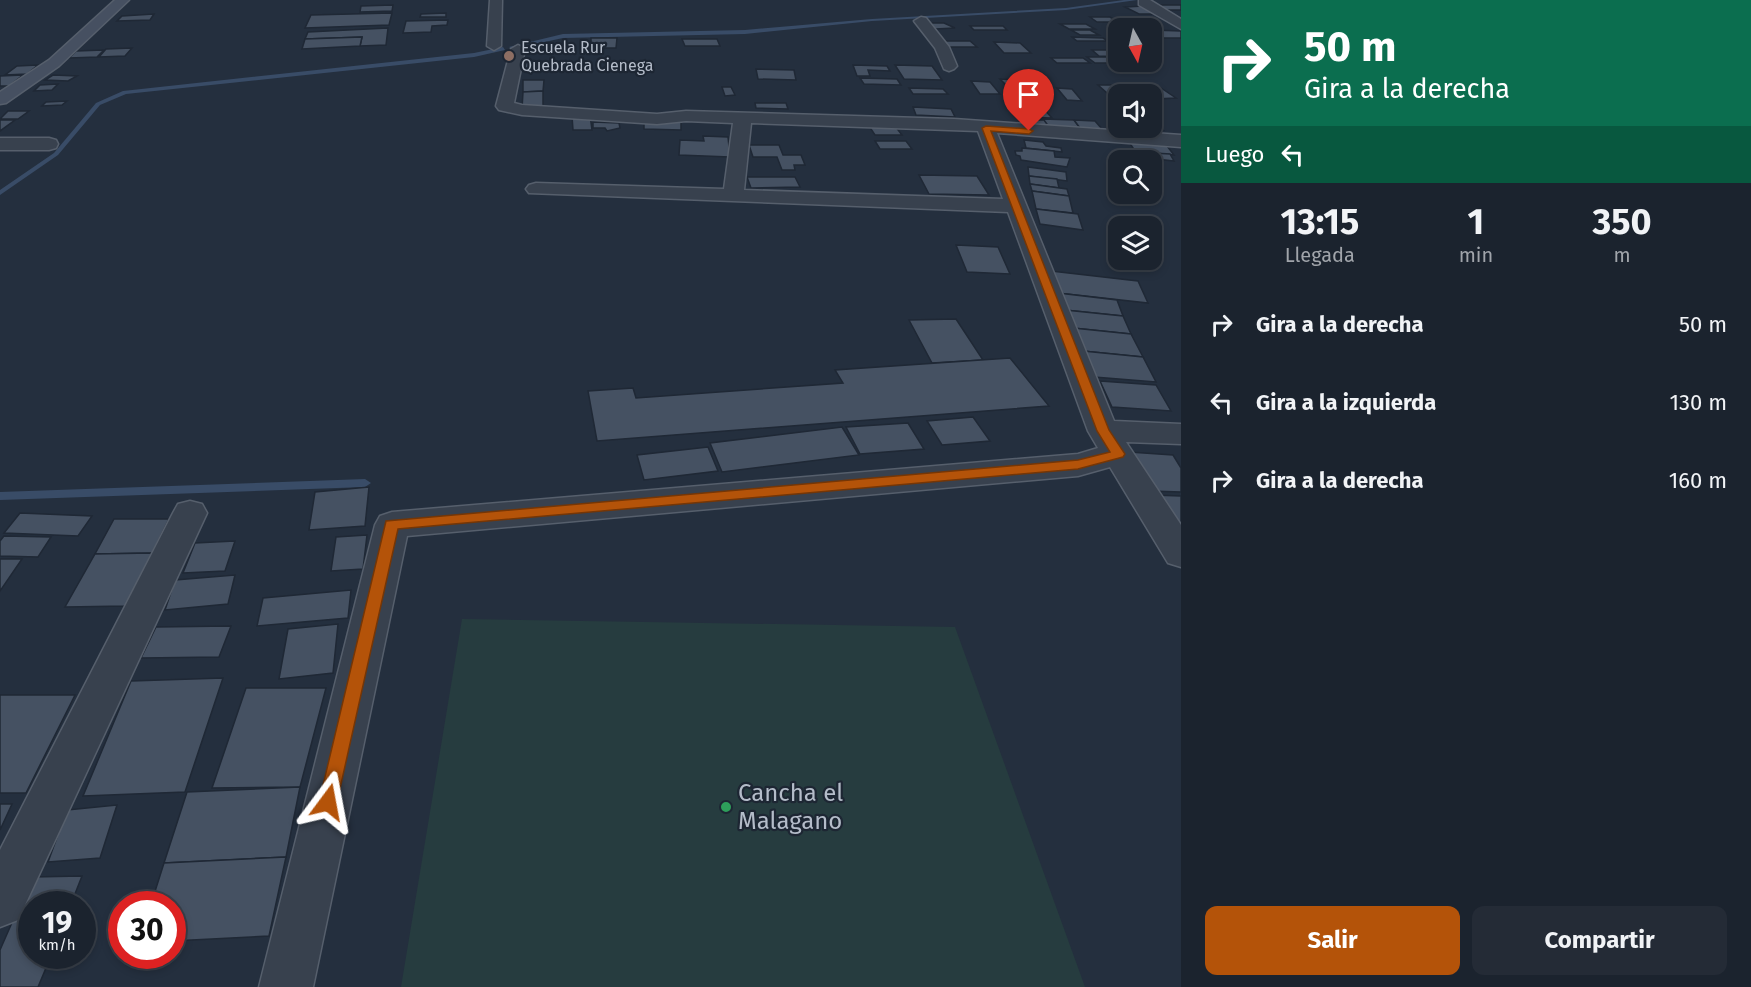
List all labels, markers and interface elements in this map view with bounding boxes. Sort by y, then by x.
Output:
north arrow [1108,18,1162,72]
map controls [1108,18,1162,270]
text: 50 m [1304,22,1397,72]
icon: right [1205,24,1283,102]
place label: Escuela Rur Quebrada Cienega [521,38,653,75]
marker: Escuela Rur Quebrada Cienega [502,49,516,63]
pin [1003,69,1054,131]
text: Gira a la derecha [1304,73,1510,105]
icon: arrive [1012,78,1045,111]
button: sound [1108,84,1162,138]
icon: left [1276,138,1309,171]
text: Luego [1205,141,1264,168]
button: search [1108,150,1162,204]
text: 13:15 [1280,200,1359,244]
text: 1 [1468,200,1484,244]
text: 350 [1593,200,1652,244]
button: layers [1108,216,1162,270]
text: Llegada [1285,243,1355,267]
text: min [1459,243,1493,267]
text: m [1613,243,1631,267]
icon: right [1205,308,1238,341]
text: Gira a la derecha [1256,311,1424,338]
text: 50 m [1679,311,1727,338]
icon: left [1205,386,1238,419]
text: Gira a la izquierda [1256,389,1436,416]
text: 130 m [1670,389,1727,416]
icon: right [1205,464,1238,497]
text: Gira a la derecha [1256,467,1424,494]
text: 160 m [1669,467,1727,494]
position arrow [296,770,360,834]
place label: Cancha el Malagano [738,779,843,835]
marker: Cancha el Malagano [719,800,733,814]
speed limit sign: 30 [108,891,186,969]
text: 19 [42,905,72,941]
button: Salir [1205,906,1460,975]
button: Compartir [1472,906,1727,975]
text: km/h [38,936,76,954]

